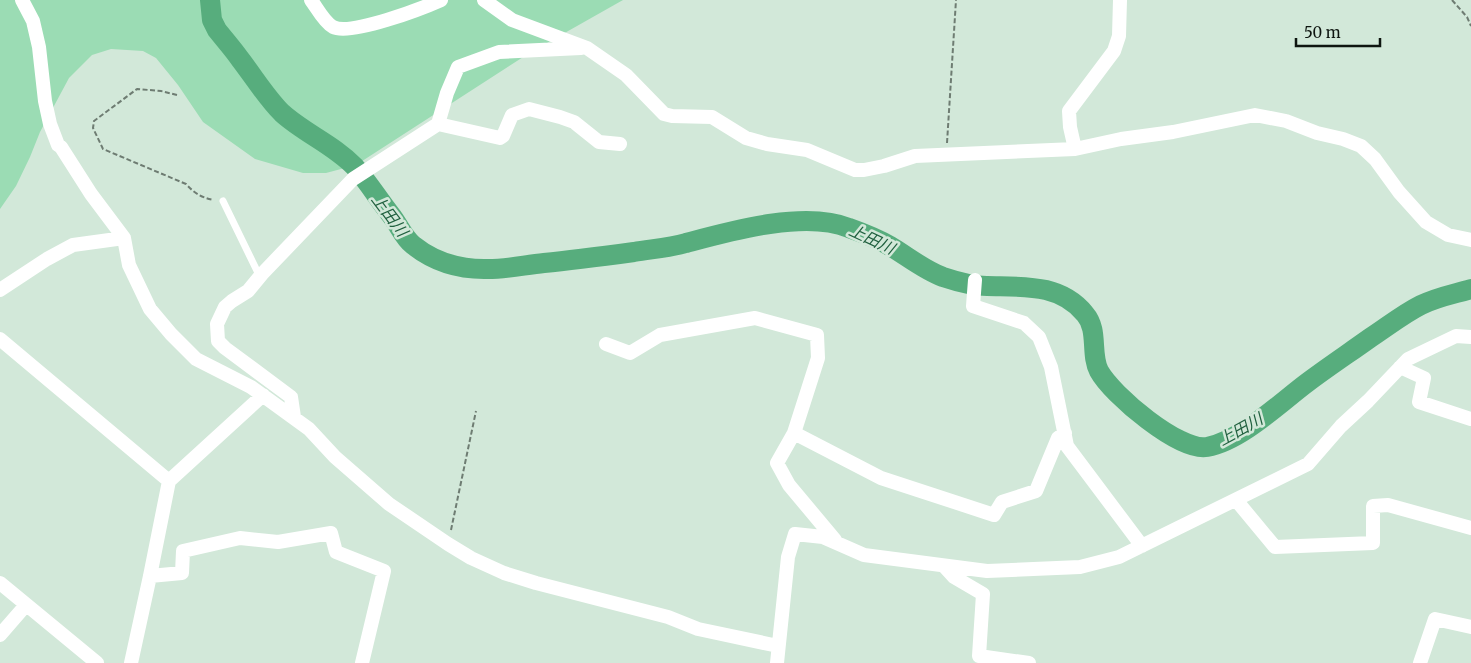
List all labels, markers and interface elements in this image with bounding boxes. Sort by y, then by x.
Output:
scale bar [1296,15,1380,47]
text: 50 m [1304,23,1341,42]
water label: 上田川 [368,190,414,242]
water label: 上田川 [846,220,900,259]
water label: 上田川 [1214,408,1268,449]

